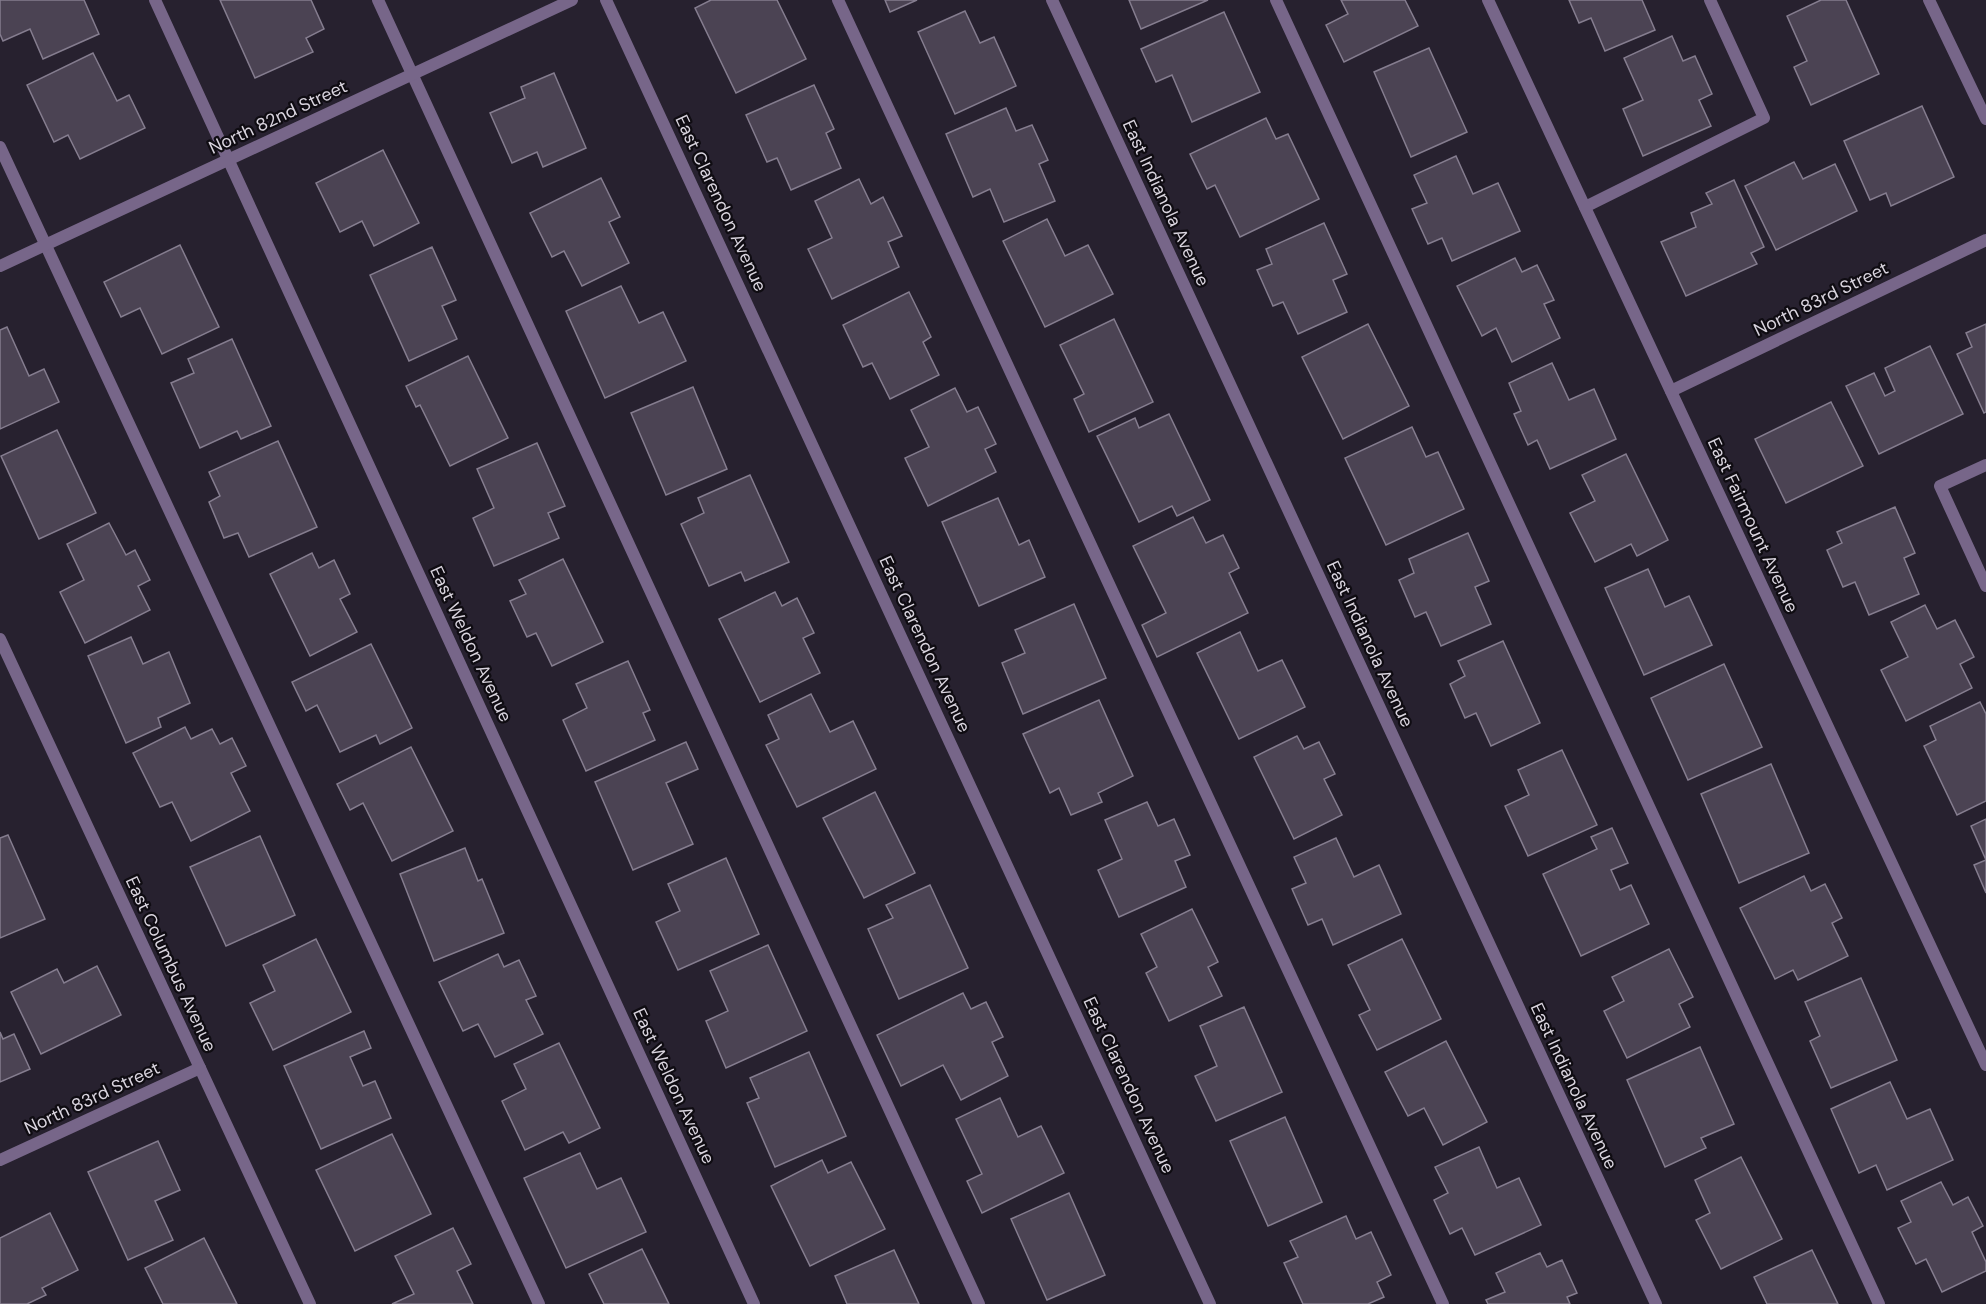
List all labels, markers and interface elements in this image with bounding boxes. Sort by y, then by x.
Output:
street label: North 82nd Street [205,74,351,160]
street label: East Clarendon Avenue [669,111,773,295]
street label: East Indianola Avenue [1117,116,1215,290]
street label: North 83rd Street [1750,256,1892,342]
street label: East Fairmount Avenue [1702,434,1804,616]
street label: East Clarendon Avenue [873,552,977,736]
street label: East Indianola Avenue [1321,557,1419,731]
street label: East Weldon Avenue [424,562,518,726]
street label: East Columbus Avenue [120,872,222,1056]
street label: East Clarendon Avenue [1077,993,1181,1177]
street label: East Indianola Avenue [1525,999,1623,1173]
street label: East Weldon Avenue [627,1004,721,1168]
street label: North 83rd Street [20,1056,164,1140]

